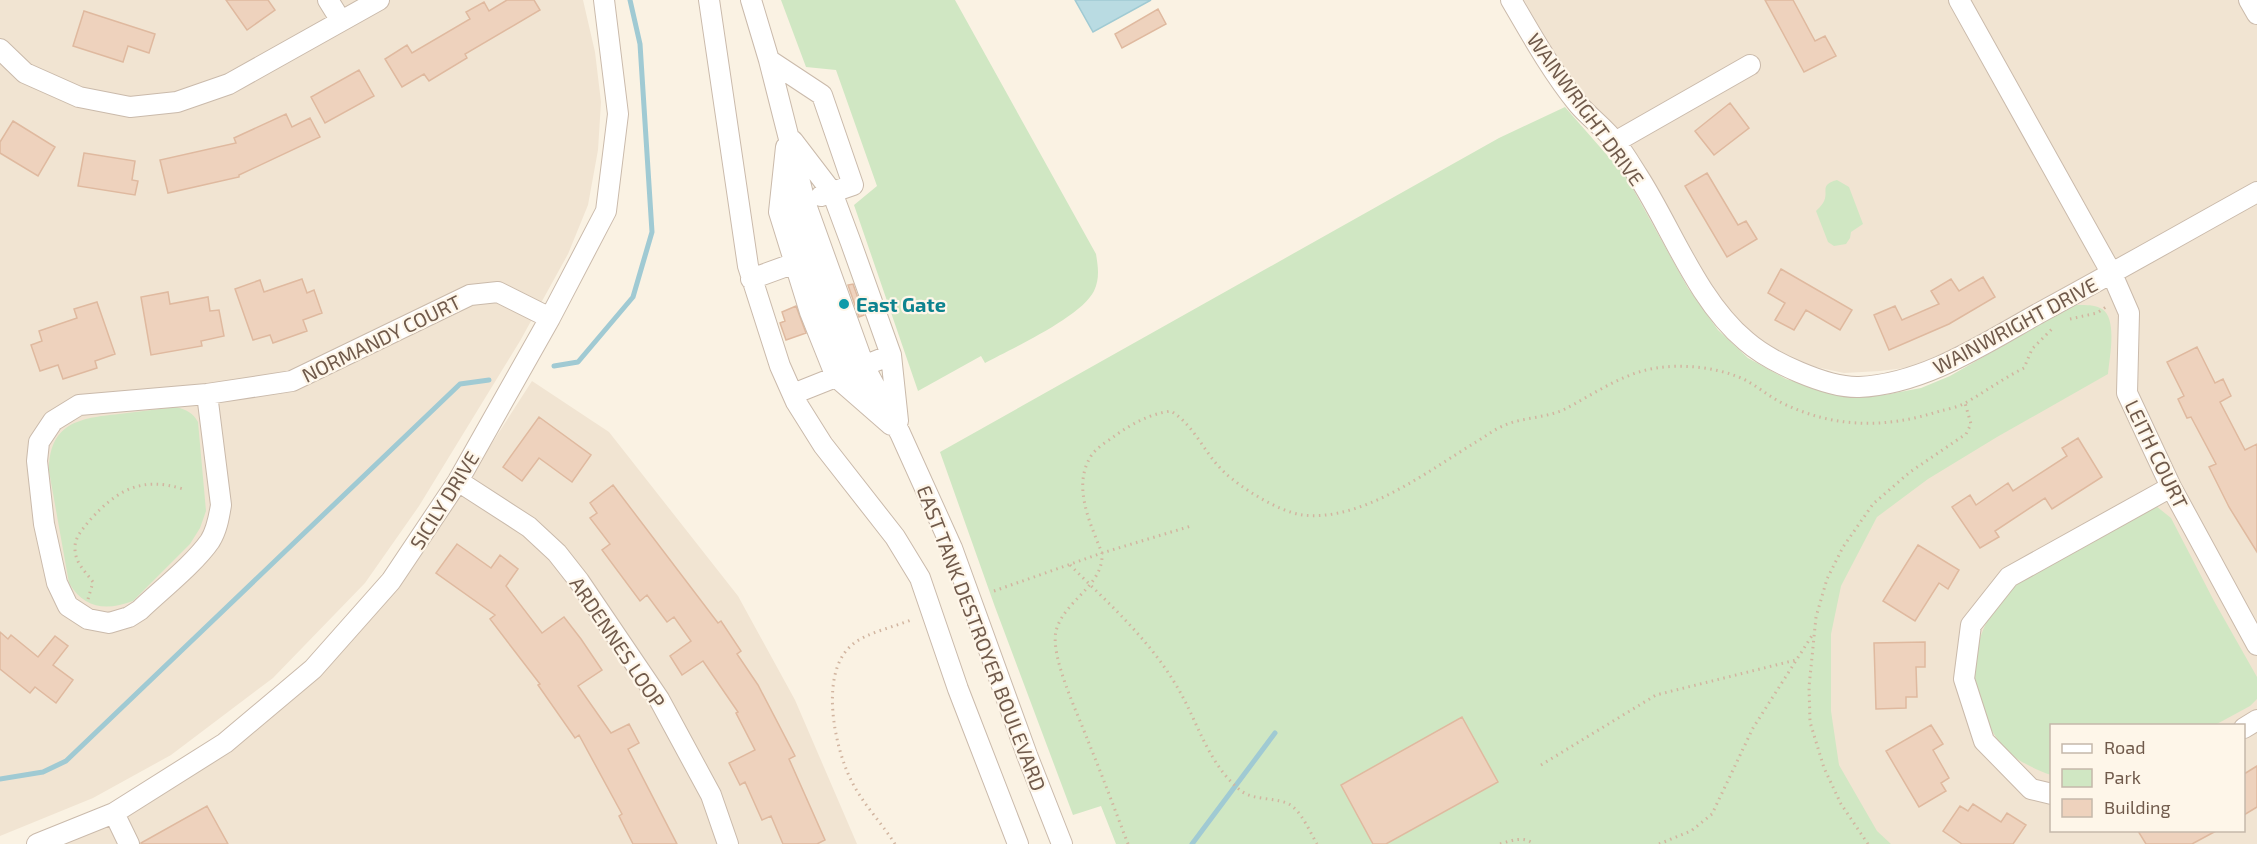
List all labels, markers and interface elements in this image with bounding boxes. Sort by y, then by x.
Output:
street label: WAINWRIGHT DRIVE [1523,28,1649,190]
street label: WAINWRIGHT DRIVE [1929,272,2101,378]
street label: NORMANDY COURT [298,289,465,387]
place label: East Gate [856,292,946,316]
marker: East Gate [837,297,851,311]
street label: LEITH COURT [2120,396,2194,513]
street label: SICILY DRIVE [404,447,484,553]
street label: EAST TANK DESTROYER BOULEVARD [913,482,1051,794]
street label: ARDENNES LOOP [565,572,671,712]
legend [2050,724,2245,832]
text: Road [2104,736,2145,758]
text: Park [2104,766,2141,788]
text: Building [2104,796,2171,818]

